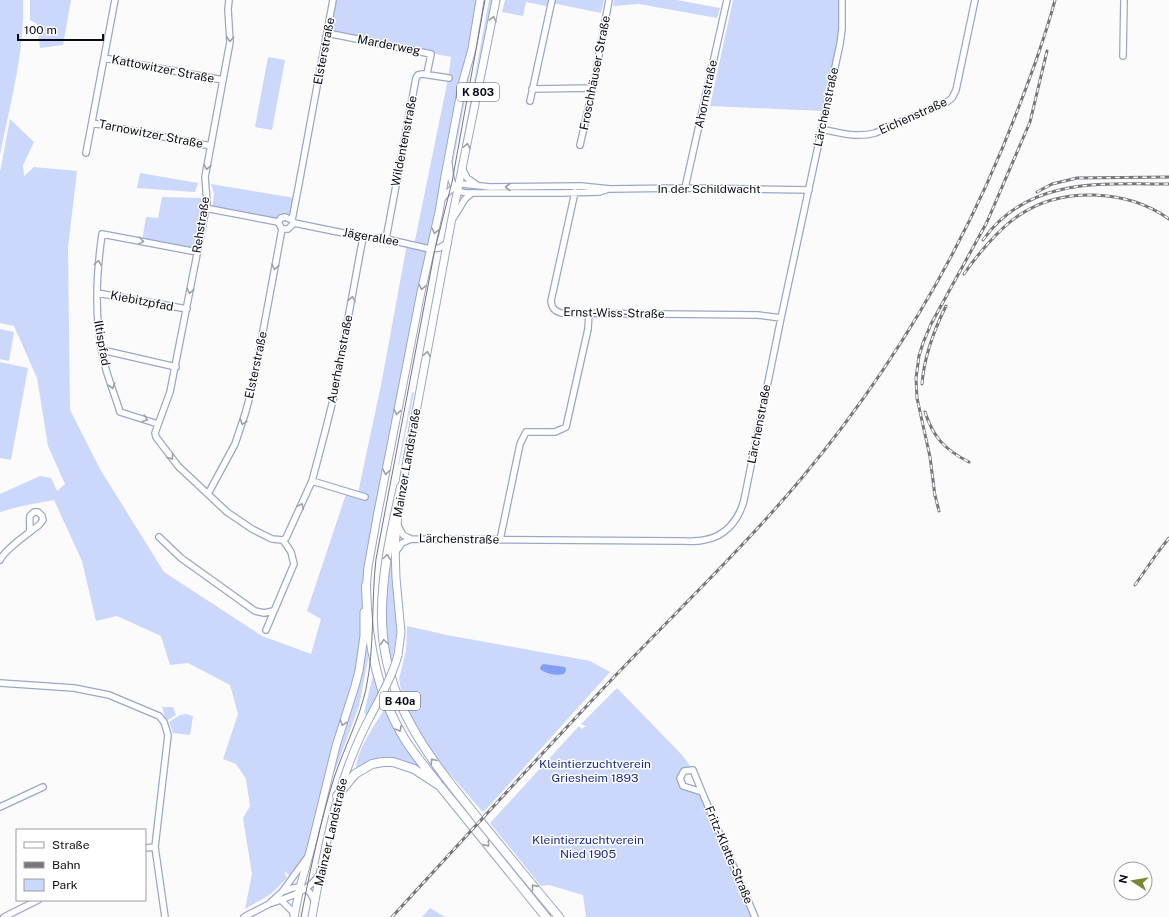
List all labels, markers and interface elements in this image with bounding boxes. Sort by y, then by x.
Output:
street label: Froschhäuser Straße [577,14,613,131]
scale bar [18,16,103,42]
street label: Elsterstraße [311,16,337,86]
one-way arrow [488,16,496,22]
text: 100 m [24,23,57,37]
street label: Marderweg [356,32,422,58]
one-way arrow [226,36,234,42]
street label: Kattowitzer Straße [110,52,216,86]
street label: Ahornstraße [692,58,720,129]
street label: Lärchenstraße [811,66,841,148]
road number: K 803 [457,83,499,101]
street label: Wildentenstraße [388,94,420,188]
street label: Eichenstraße [877,95,949,137]
street label: Tarnowitzer Straße [98,117,205,151]
one-way arrow [462,143,470,150]
one-way arrow [203,163,212,170]
street label: In der Schildwacht [657,182,761,196]
one-way arrow [505,183,511,191]
street label: Rehstraße [190,195,212,254]
street label: Jägerallee [342,225,400,249]
one-way arrow [431,227,439,234]
one-way arrow [137,236,144,245]
one-way arrow [93,260,102,266]
one-way arrow [271,264,279,270]
one-way arrow [418,284,426,290]
street label: Kiebitzpfad [109,288,175,314]
one-way arrow [186,288,195,294]
one-way arrow [347,296,355,302]
street label: Ernst-Wiss-Straße [563,305,665,321]
street label: Auerhahnstraße [325,313,355,404]
street label: Iltispfad [91,319,113,367]
street label: Elsterstraße [242,330,270,400]
one-way arrow [422,351,431,357]
one-way arrow [107,382,116,389]
street label: Lärchenstraße [744,383,774,465]
street label: Mainzer Landstraße [391,407,424,519]
one-way arrow [394,409,402,415]
one-way arrow [141,414,148,423]
one-way arrow [239,418,248,425]
one-way arrow [166,452,173,459]
one-way arrow [382,469,390,475]
one-way arrow [296,503,304,511]
street label: Lärchenstraße [419,531,500,547]
one-way arrow [382,554,391,560]
one-way arrow [380,639,389,645]
road number: B 40a [380,692,420,710]
one-way arrow [339,719,348,726]
one-way arrow [395,725,402,732]
park label: Kleintierzuchtverein Griesheim 1893 [539,757,651,785]
one-way arrow [431,758,438,765]
street label: Mainzer Landstraße [312,776,350,887]
street label: Fritz-Klatte-Straße [702,804,756,906]
legend [16,829,146,901]
park label: Kleintierzuchtverein Nied 1905 [532,833,644,861]
text: Straße [52,838,90,852]
one-way arrow [482,840,489,847]
text: Bahn [52,858,81,872]
north arrow [1113,861,1153,901]
text: N [1116,873,1130,884]
text: Park [52,878,78,892]
one-way arrow [531,884,538,891]

